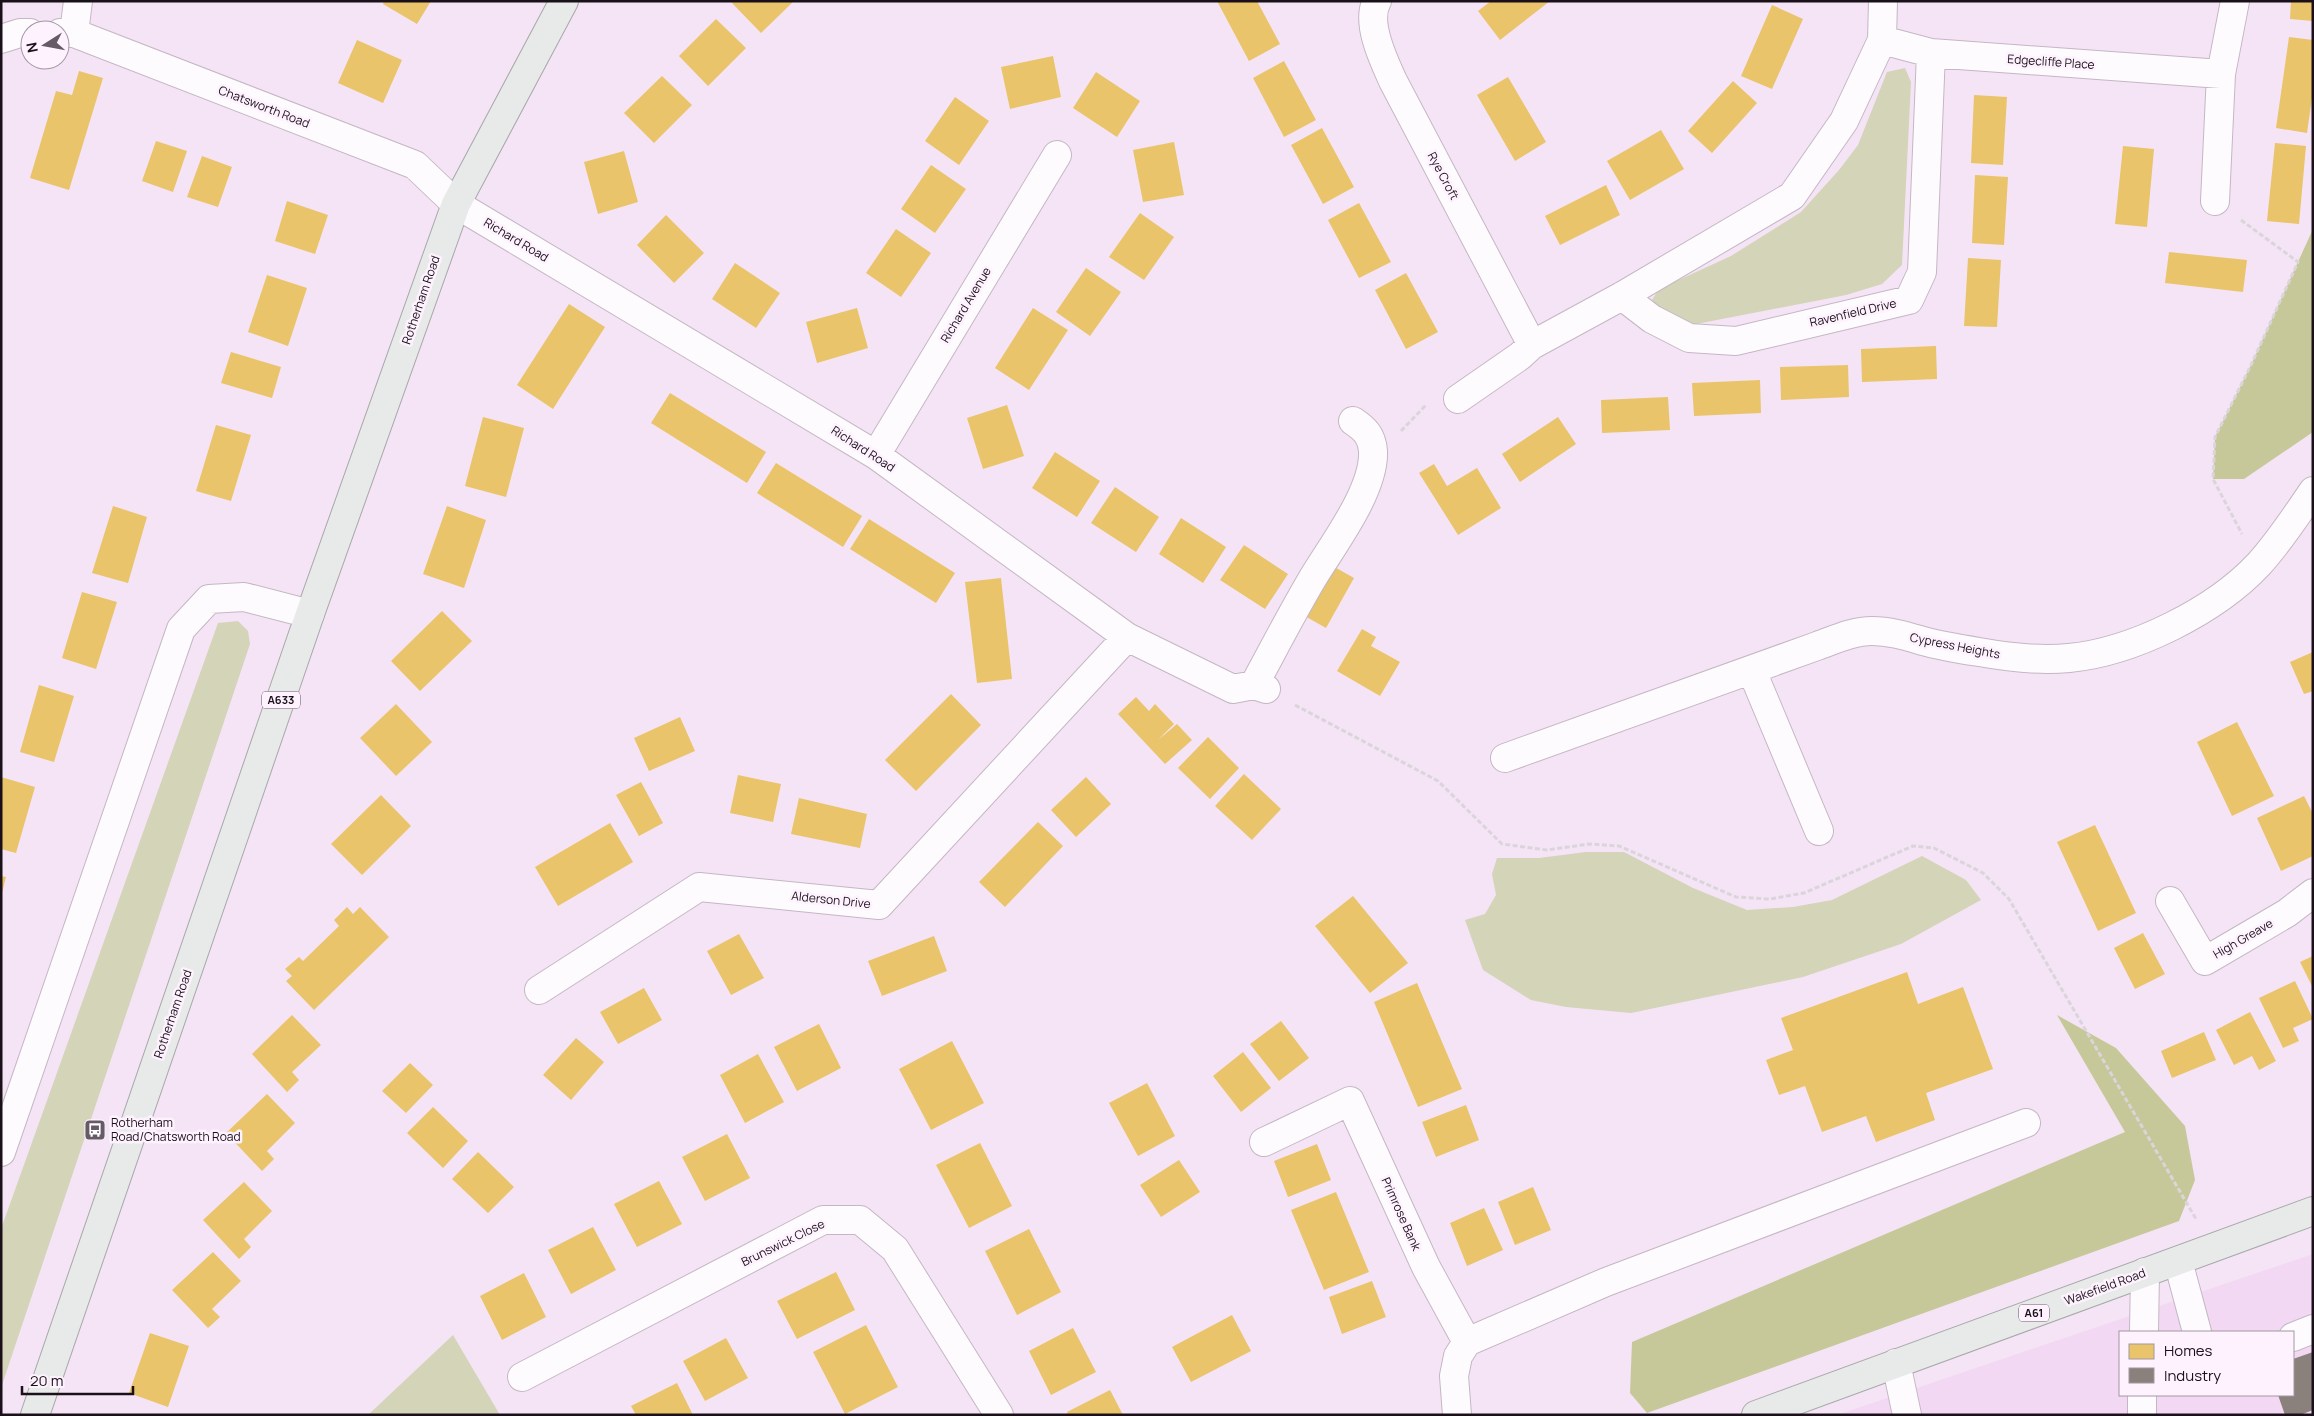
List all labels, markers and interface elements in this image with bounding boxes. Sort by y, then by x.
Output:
north arrow [20,20,70,70]
text: N [21,41,42,54]
street label: Edgecliffe Place [2007,50,2095,73]
street label: Chatsworth Road [216,81,312,132]
street label: Rye Croft [1424,149,1463,203]
street label: Richard Road [481,213,552,266]
street label: Rotherham Road [397,253,444,346]
street label: Richard Avenue [936,264,995,346]
street label: Ravenfield Drive [1808,294,1898,331]
street label: Richard Road [828,422,899,476]
street label: Cypress Heights [1909,628,2002,663]
road number: A633 [262,692,300,708]
street label: Alderson Drive [791,887,872,912]
street label: High Greave [2210,915,2276,963]
street label: Rotherham Road [149,967,196,1060]
place label: Rotherham Road/Chatsworth Road [111,1114,241,1145]
bus stop icon: Rotherham Road/Chatsworth Road [83,1118,107,1142]
street label: Primrose Bank [1378,1174,1426,1254]
street label: Brunswick Close [738,1215,827,1270]
street label: Wakefield Road [2062,1264,2148,1309]
road number: A61 [2019,1305,2049,1322]
legend [2119,1331,2294,1396]
text: Homes [2164,1340,2213,1361]
scale bar [22,1364,134,1396]
text: Industry [2164,1365,2221,1386]
text: 20 m [30,1370,63,1391]

